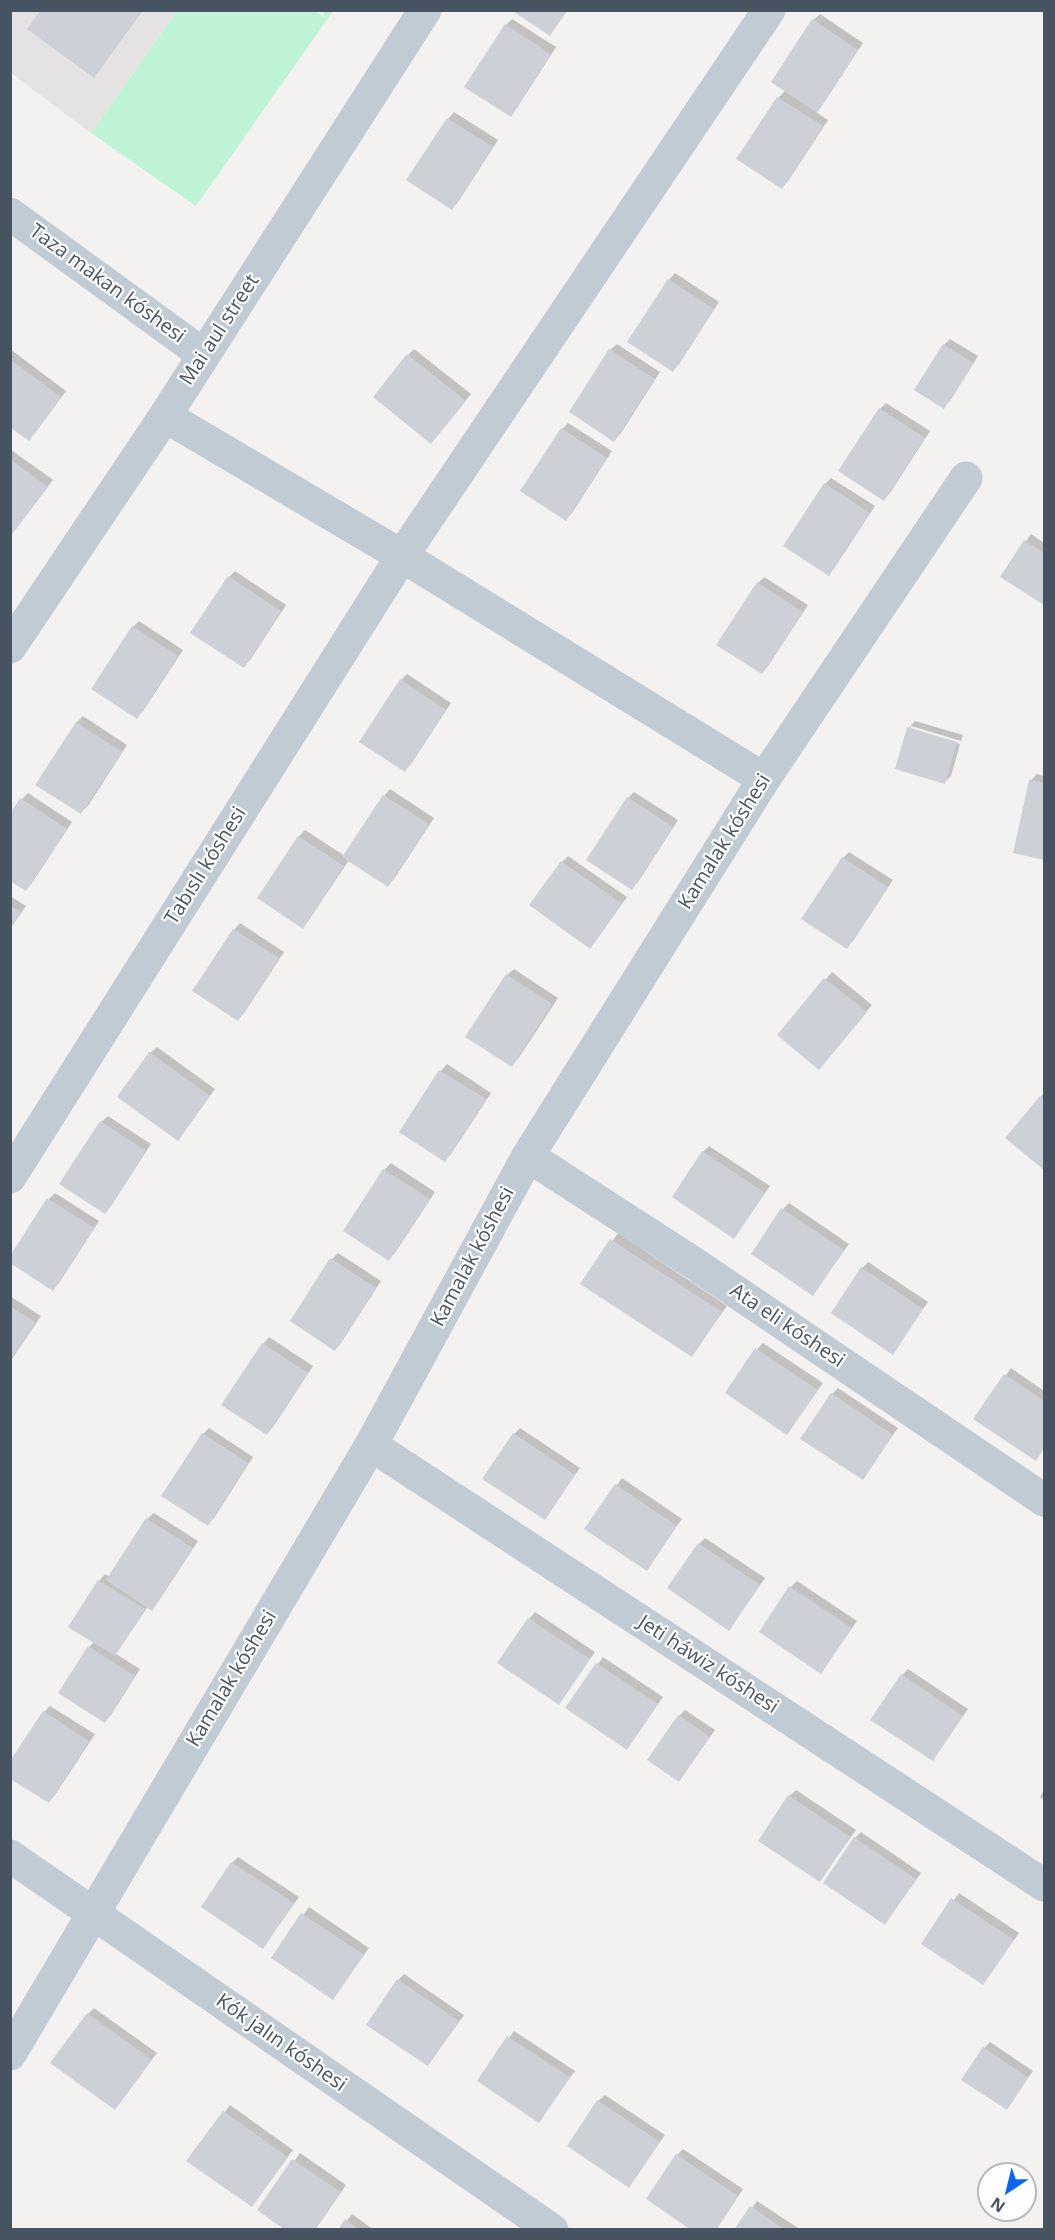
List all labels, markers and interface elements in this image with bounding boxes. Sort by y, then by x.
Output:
street label: Taza makan kóshesi [24,219,190,349]
street label: Mai aul street [175,270,265,390]
street label: Kamalak kóshesi [674,770,776,914]
street label: Tabıslı kóshesi [160,803,252,929]
street label: Kamalak kóshesi [426,1183,520,1331]
street label: Ata eli kóshesi [725,1279,849,1373]
street label: Kamalak kóshesi [182,1606,282,1752]
street label: Jeti háwiz kóshesi [633,1611,783,1719]
street label: Kók jalın kóshesi [211,1989,351,2097]
north arrow [977,2162,1037,2222]
text: N [986,2192,1009,2218]

